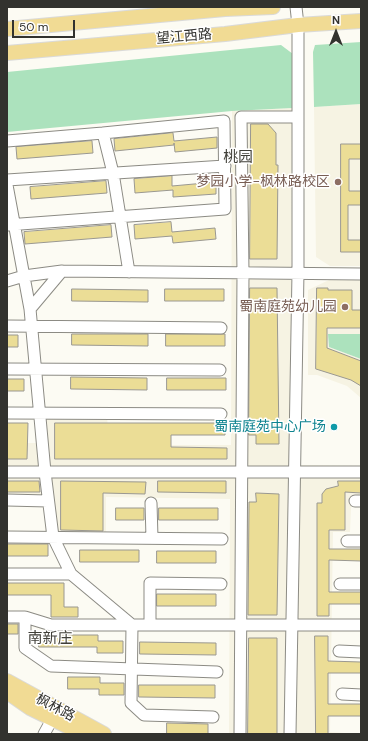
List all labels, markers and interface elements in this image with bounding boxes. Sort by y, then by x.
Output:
scale bar [14,12,77,38]
north arrow [316,12,356,52]
text: N [332,13,340,27]
text: 50 m [19,19,48,35]
street label: 望江西路 [155,26,213,48]
district label: 桃园 [223,149,253,167]
place label: 梦园小学-枫林路校区 [196,174,330,190]
marker: 梦园小学-枫林路校区 [333,177,343,187]
place label: 蜀南庭苑幼儿园 [239,299,337,315]
marker: 蜀南庭苑幼儿园 [340,302,350,312]
place label: 蜀南庭苑中心广场 [214,419,326,435]
marker: 蜀南庭苑中心广场 [329,422,339,432]
district label: 南新庄 [28,630,72,648]
street label: 枫林路 [33,691,77,725]

